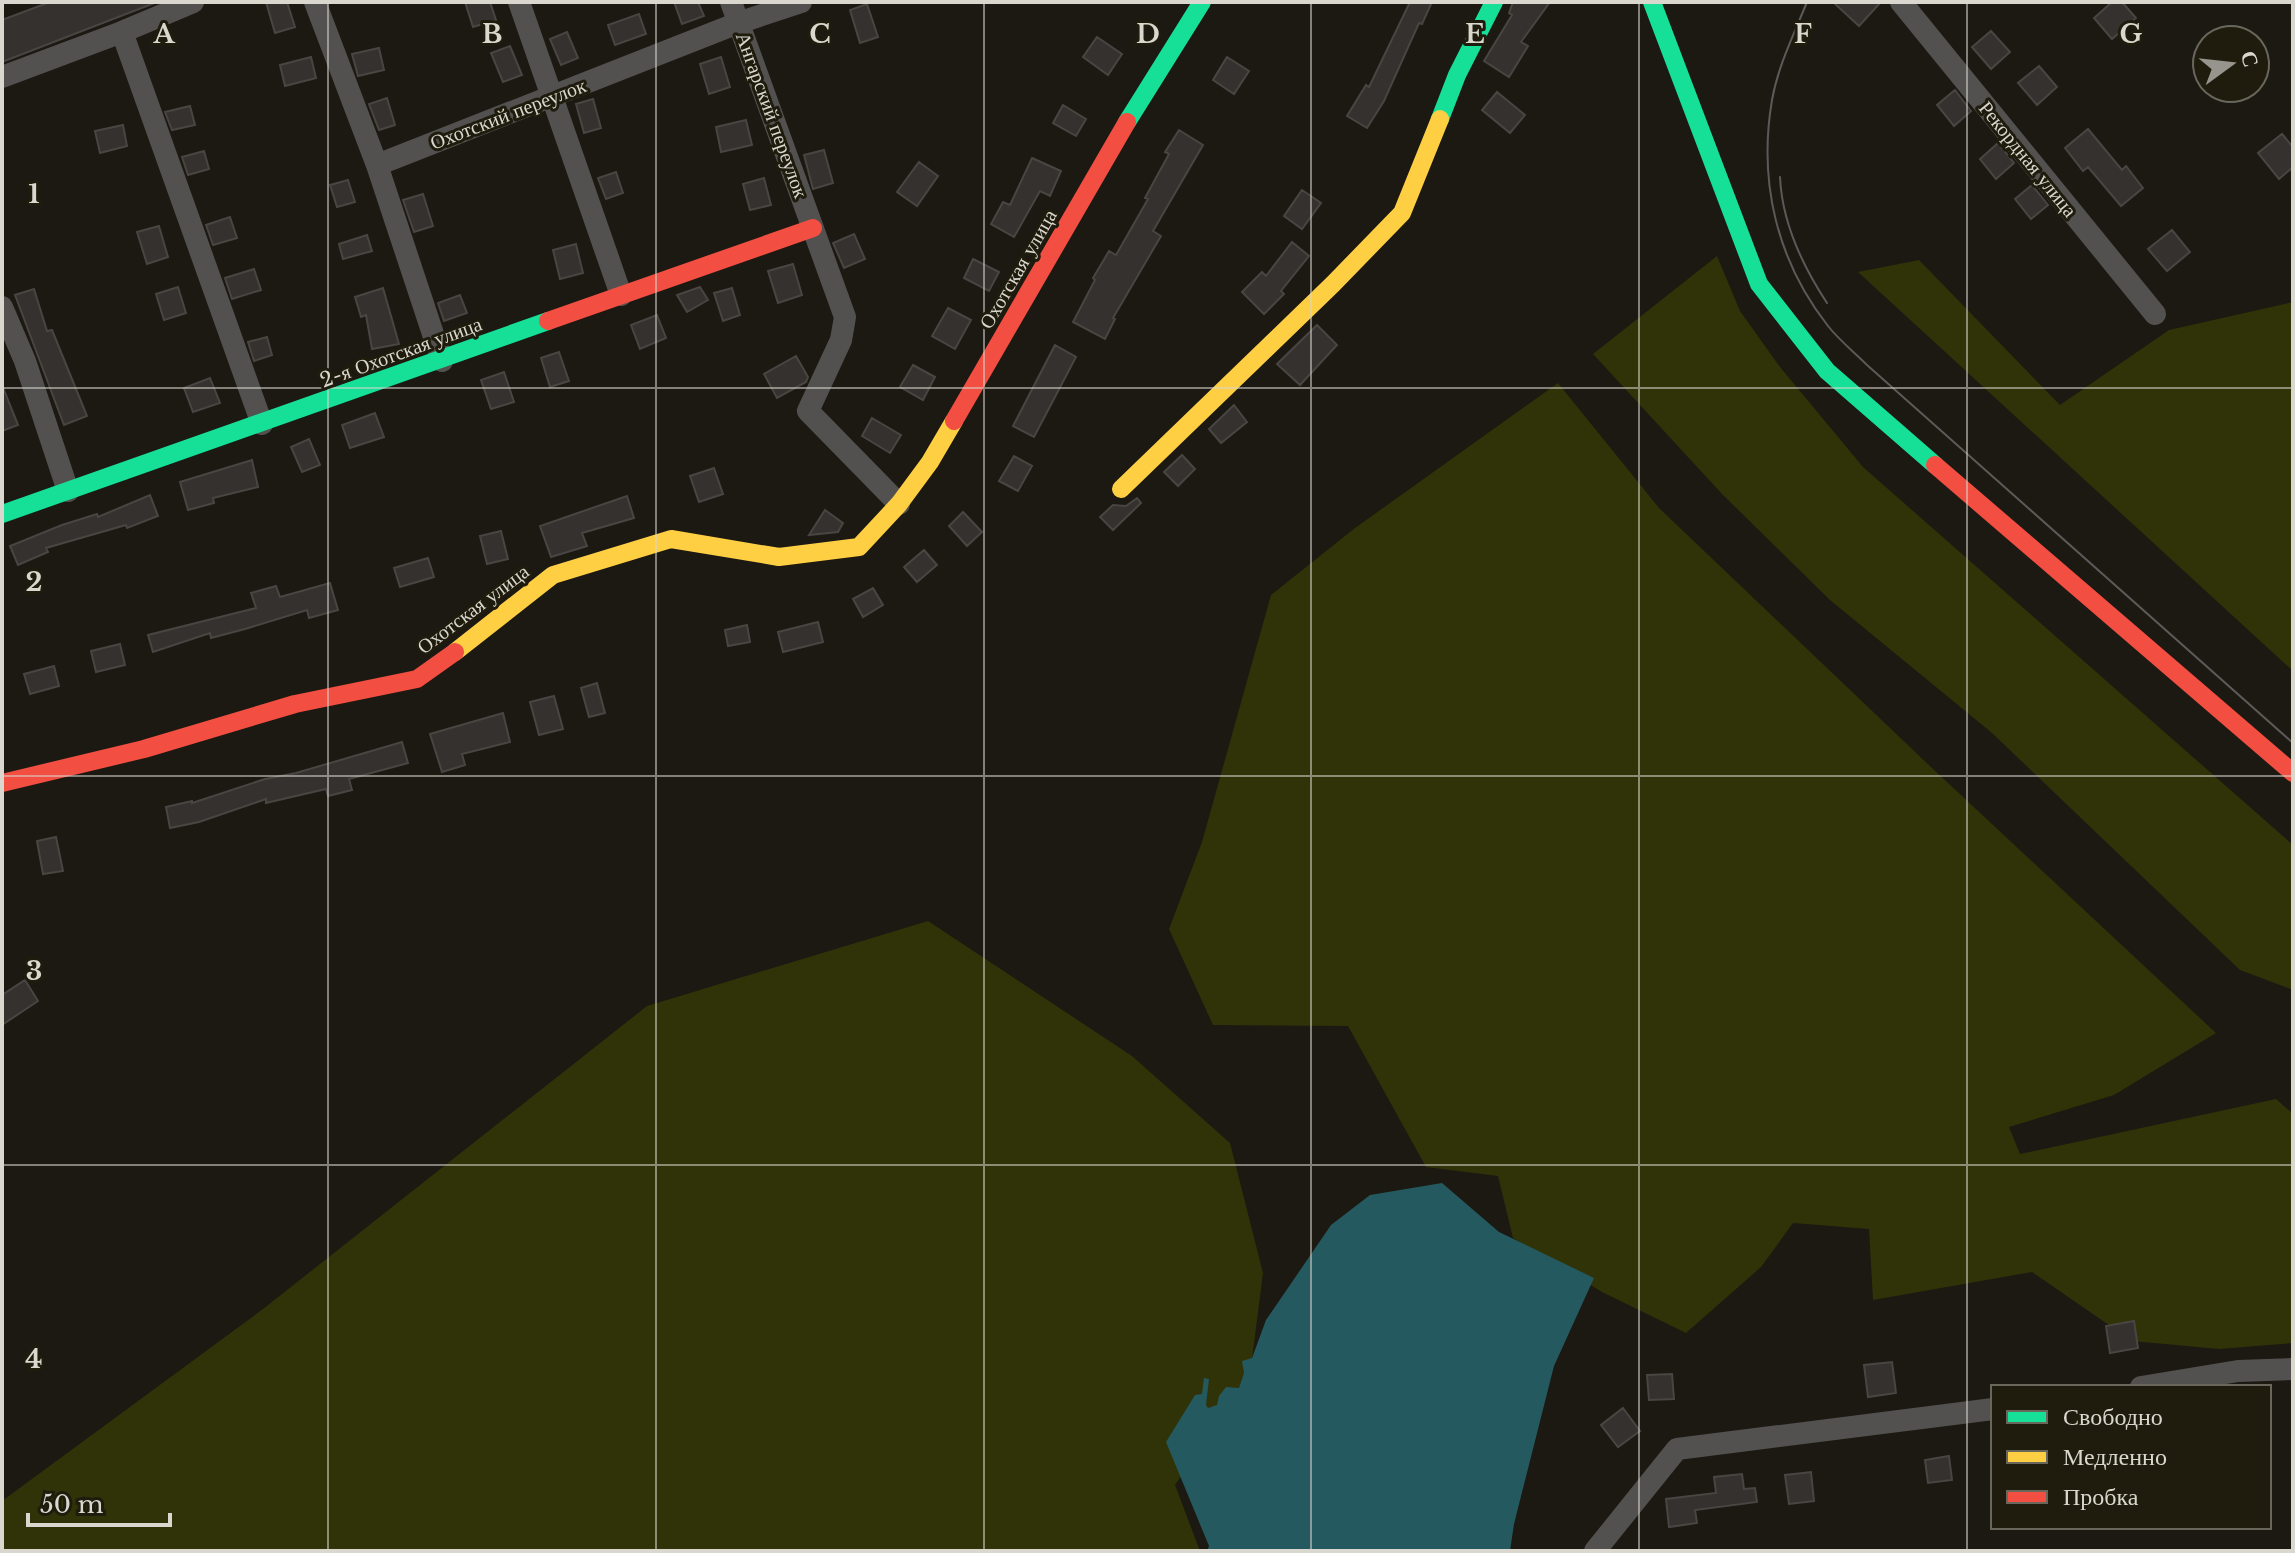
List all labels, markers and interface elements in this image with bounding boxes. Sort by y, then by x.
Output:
text: A [152,18,175,50]
text: B [482,18,502,50]
text: C [809,18,831,50]
text: D [1136,18,1160,50]
text: E [1465,18,1485,50]
text: F [1794,18,1812,50]
text: G [2120,18,2143,50]
north arrow [2191,24,2271,104]
street label: Ангарский переулок [731,29,813,201]
text: С [2235,48,2265,70]
street label: Охотский переулок [427,73,590,155]
street label: Рекордная улица [1974,96,2082,222]
text: 1 [28,178,40,210]
street label: Охотская улица [974,205,1062,333]
street label: 2-я Охотская улица [317,312,485,392]
street label: Охотская улица [412,559,534,659]
text: 2 [26,566,42,598]
text: 3 [26,955,42,987]
text: 4 [25,1343,43,1375]
legend [1991,1385,2271,1529]
text: Свободно [2063,1402,2163,1431]
text: Медленно [2063,1442,2167,1471]
scale bar [28,1477,170,1527]
text: Пробка [2063,1482,2139,1511]
text: 50 m [40,1490,104,1519]

